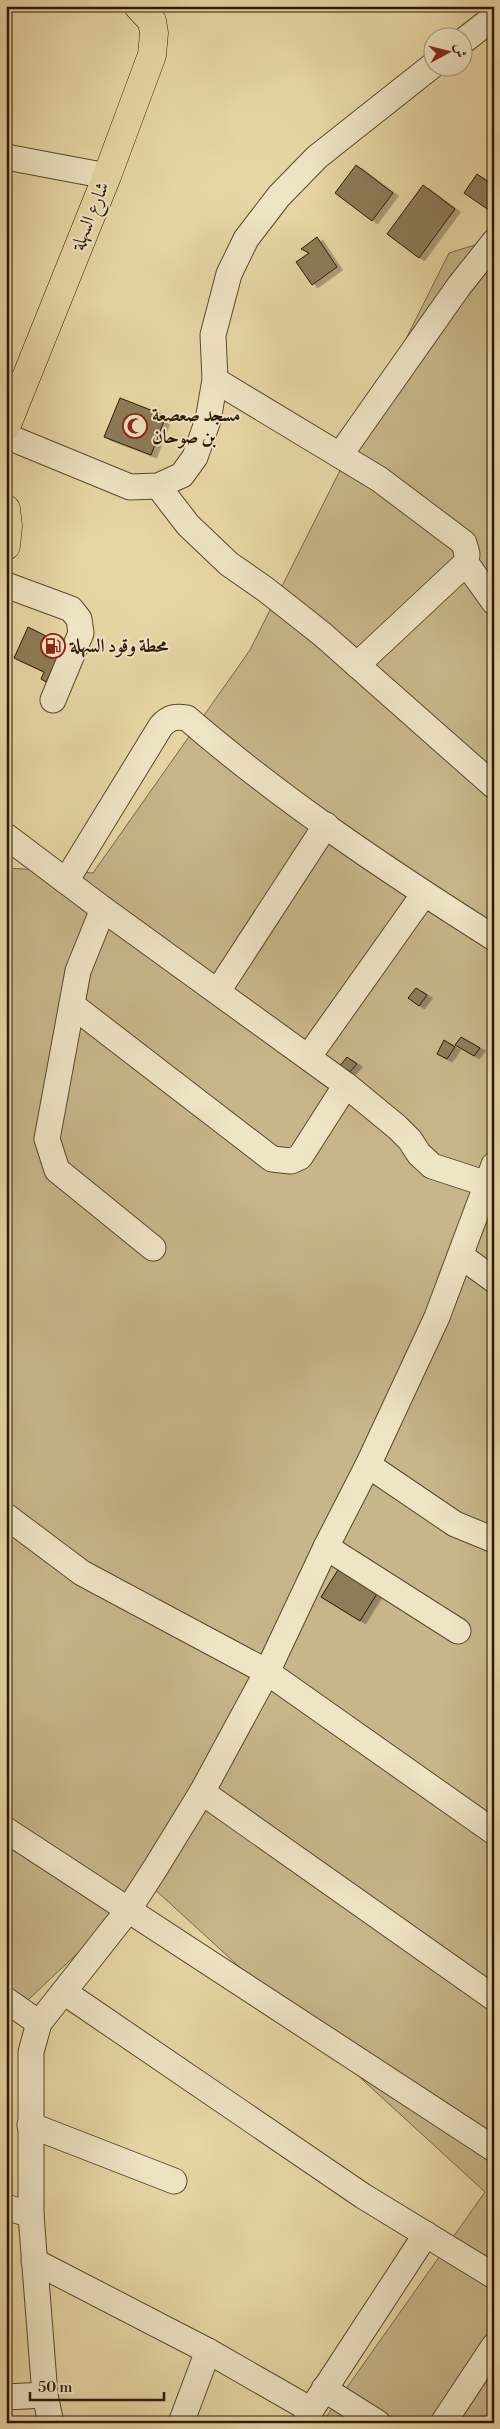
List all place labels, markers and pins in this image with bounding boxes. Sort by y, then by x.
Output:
place label: مسجد صعصعة بن صوحان [152,403,240,449]
mosque icon: مسجد صعصعة بن صوحان [122,413,148,439]
fuel station icon: محطة وقود السهلة [40,633,66,659]
place label: محطة وقود السهلة [69,634,169,658]

